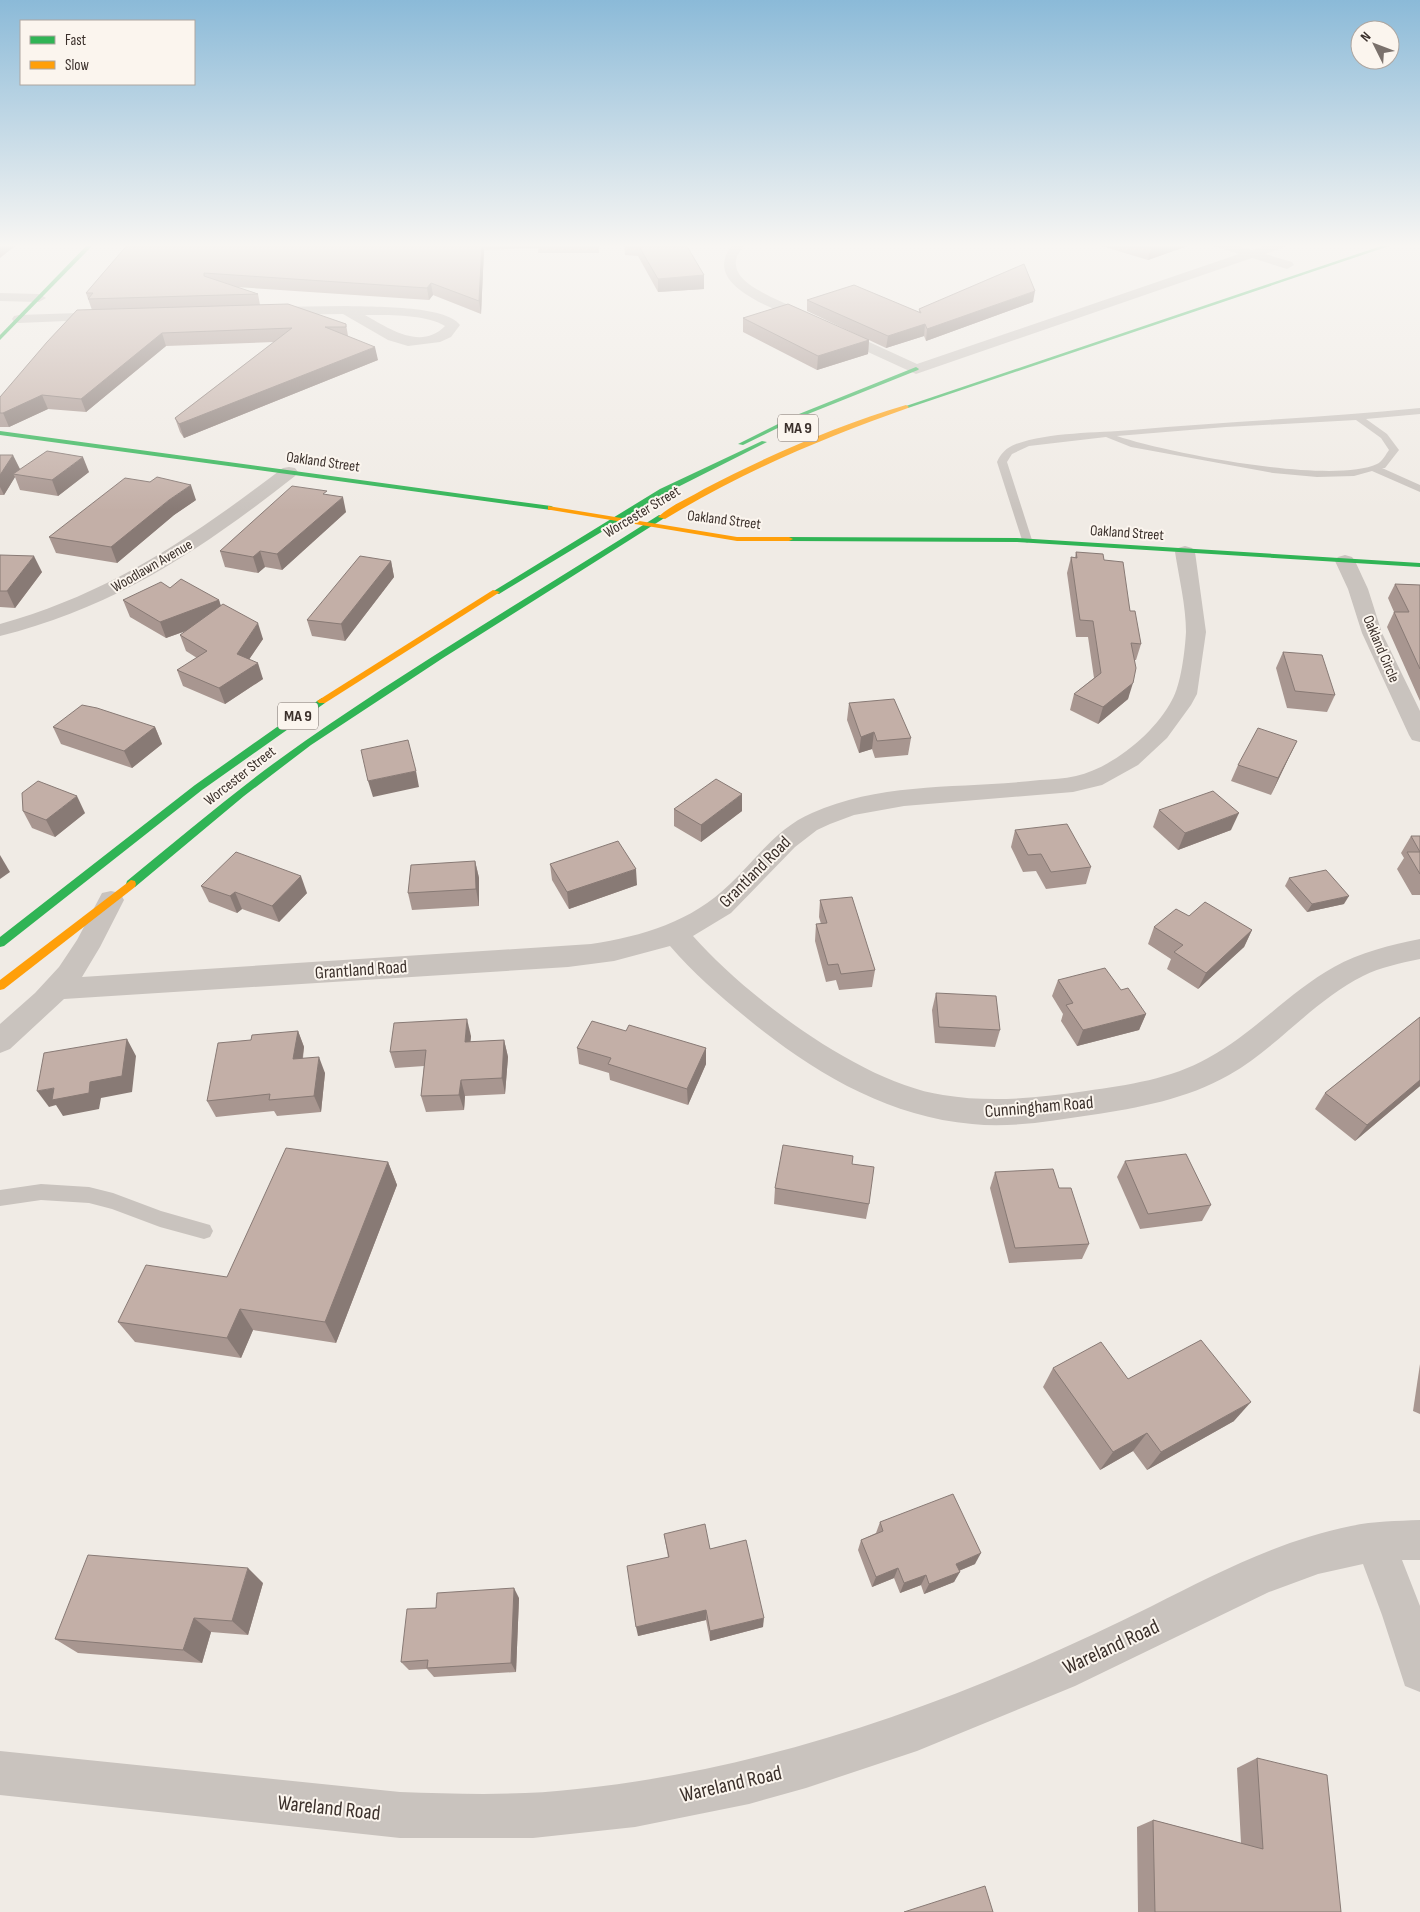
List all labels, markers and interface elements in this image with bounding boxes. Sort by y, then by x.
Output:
legend [20,20,195,85]
north arrow [1350,20,1400,70]
text: N [1357,28,1375,45]
text: Fast [65,31,87,50]
text: Slow [65,56,89,75]
road number: MA 9 [778,414,818,442]
street label: Oakland Street [285,447,361,477]
street label: Worcester Street [600,481,684,542]
street label: Oakland Street [686,506,762,534]
street label: Oakland Street [1089,521,1165,545]
street label: Woodlawn Avenue [108,535,196,597]
street label: Oakland Circle [1358,612,1404,686]
road number: MA 9 [278,702,318,729]
street label: Worcester Street [200,742,280,810]
street label: Grantland Road [715,832,795,912]
street label: Grantland Road [314,956,408,984]
street label: Cunningham Road [984,1092,1094,1122]
street label: Wareland Road [1059,1614,1163,1680]
street label: Wareland Road [678,1760,784,1808]
street label: Wareland Road [276,1790,382,1826]

